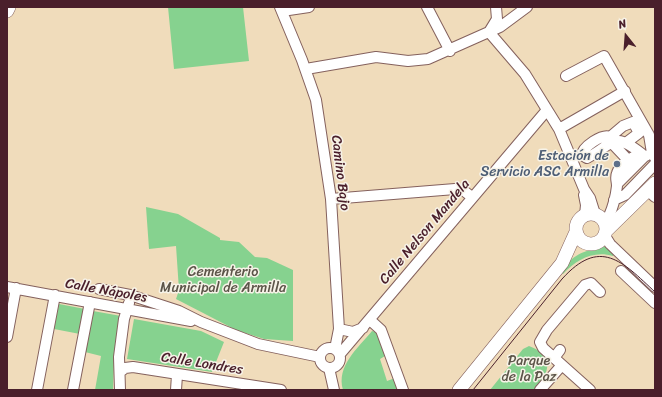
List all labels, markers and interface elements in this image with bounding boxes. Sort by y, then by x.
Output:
text: N [616,14,629,34]
north arrow [606,16,646,56]
street label: Camino Bajo [327,134,353,212]
place label: Estación de Servicio ASC Armilla [480,148,609,180]
marker: Estación de Servicio ASC Armilla [612,159,622,169]
street label: Calle Nelson Mandela [376,176,474,288]
park label: Cementerio Municipal de Armilla [160,264,286,296]
street label: Calle Nápoles [64,276,148,306]
street label: Calle Londres [160,349,244,379]
park label: Parque de la Paz [501,353,557,386]

